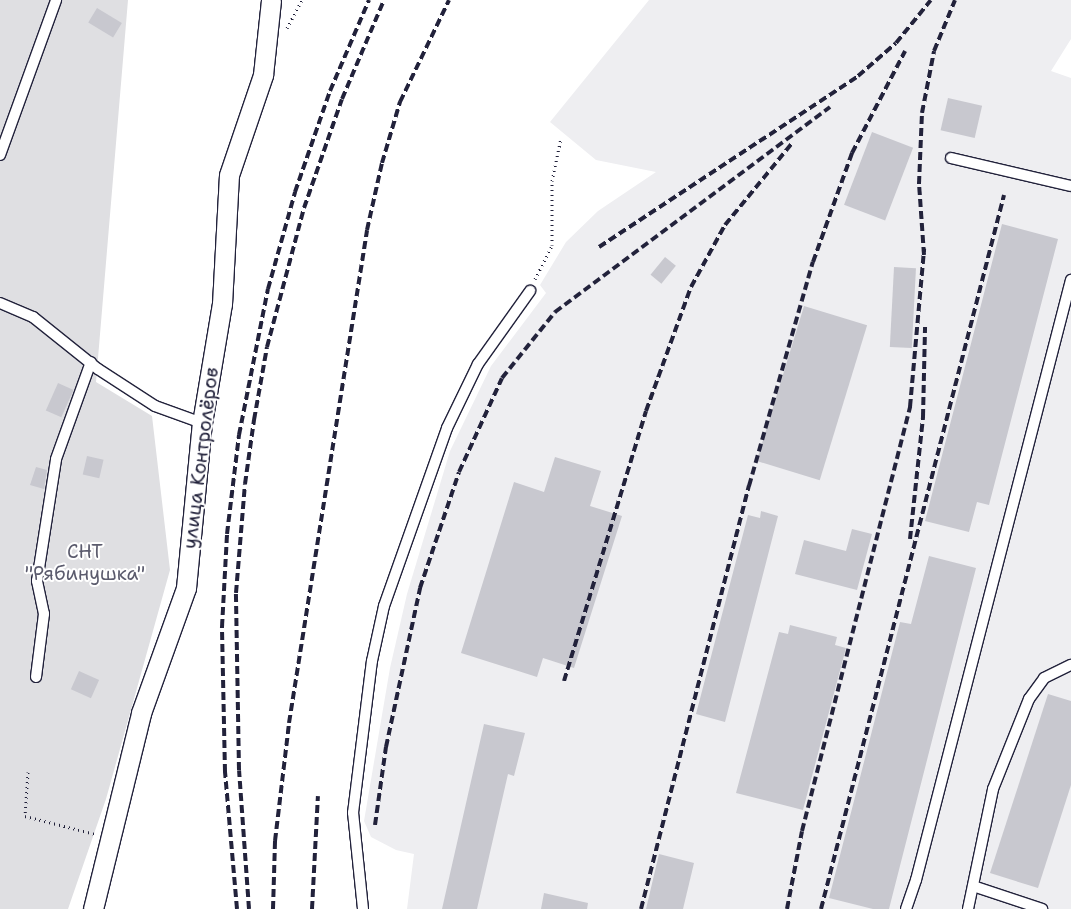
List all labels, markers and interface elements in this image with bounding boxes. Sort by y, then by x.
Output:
street label: улица Контролёров [179,366,223,550]
park label: СНТ "Рябинушка" [25,541,145,585]

